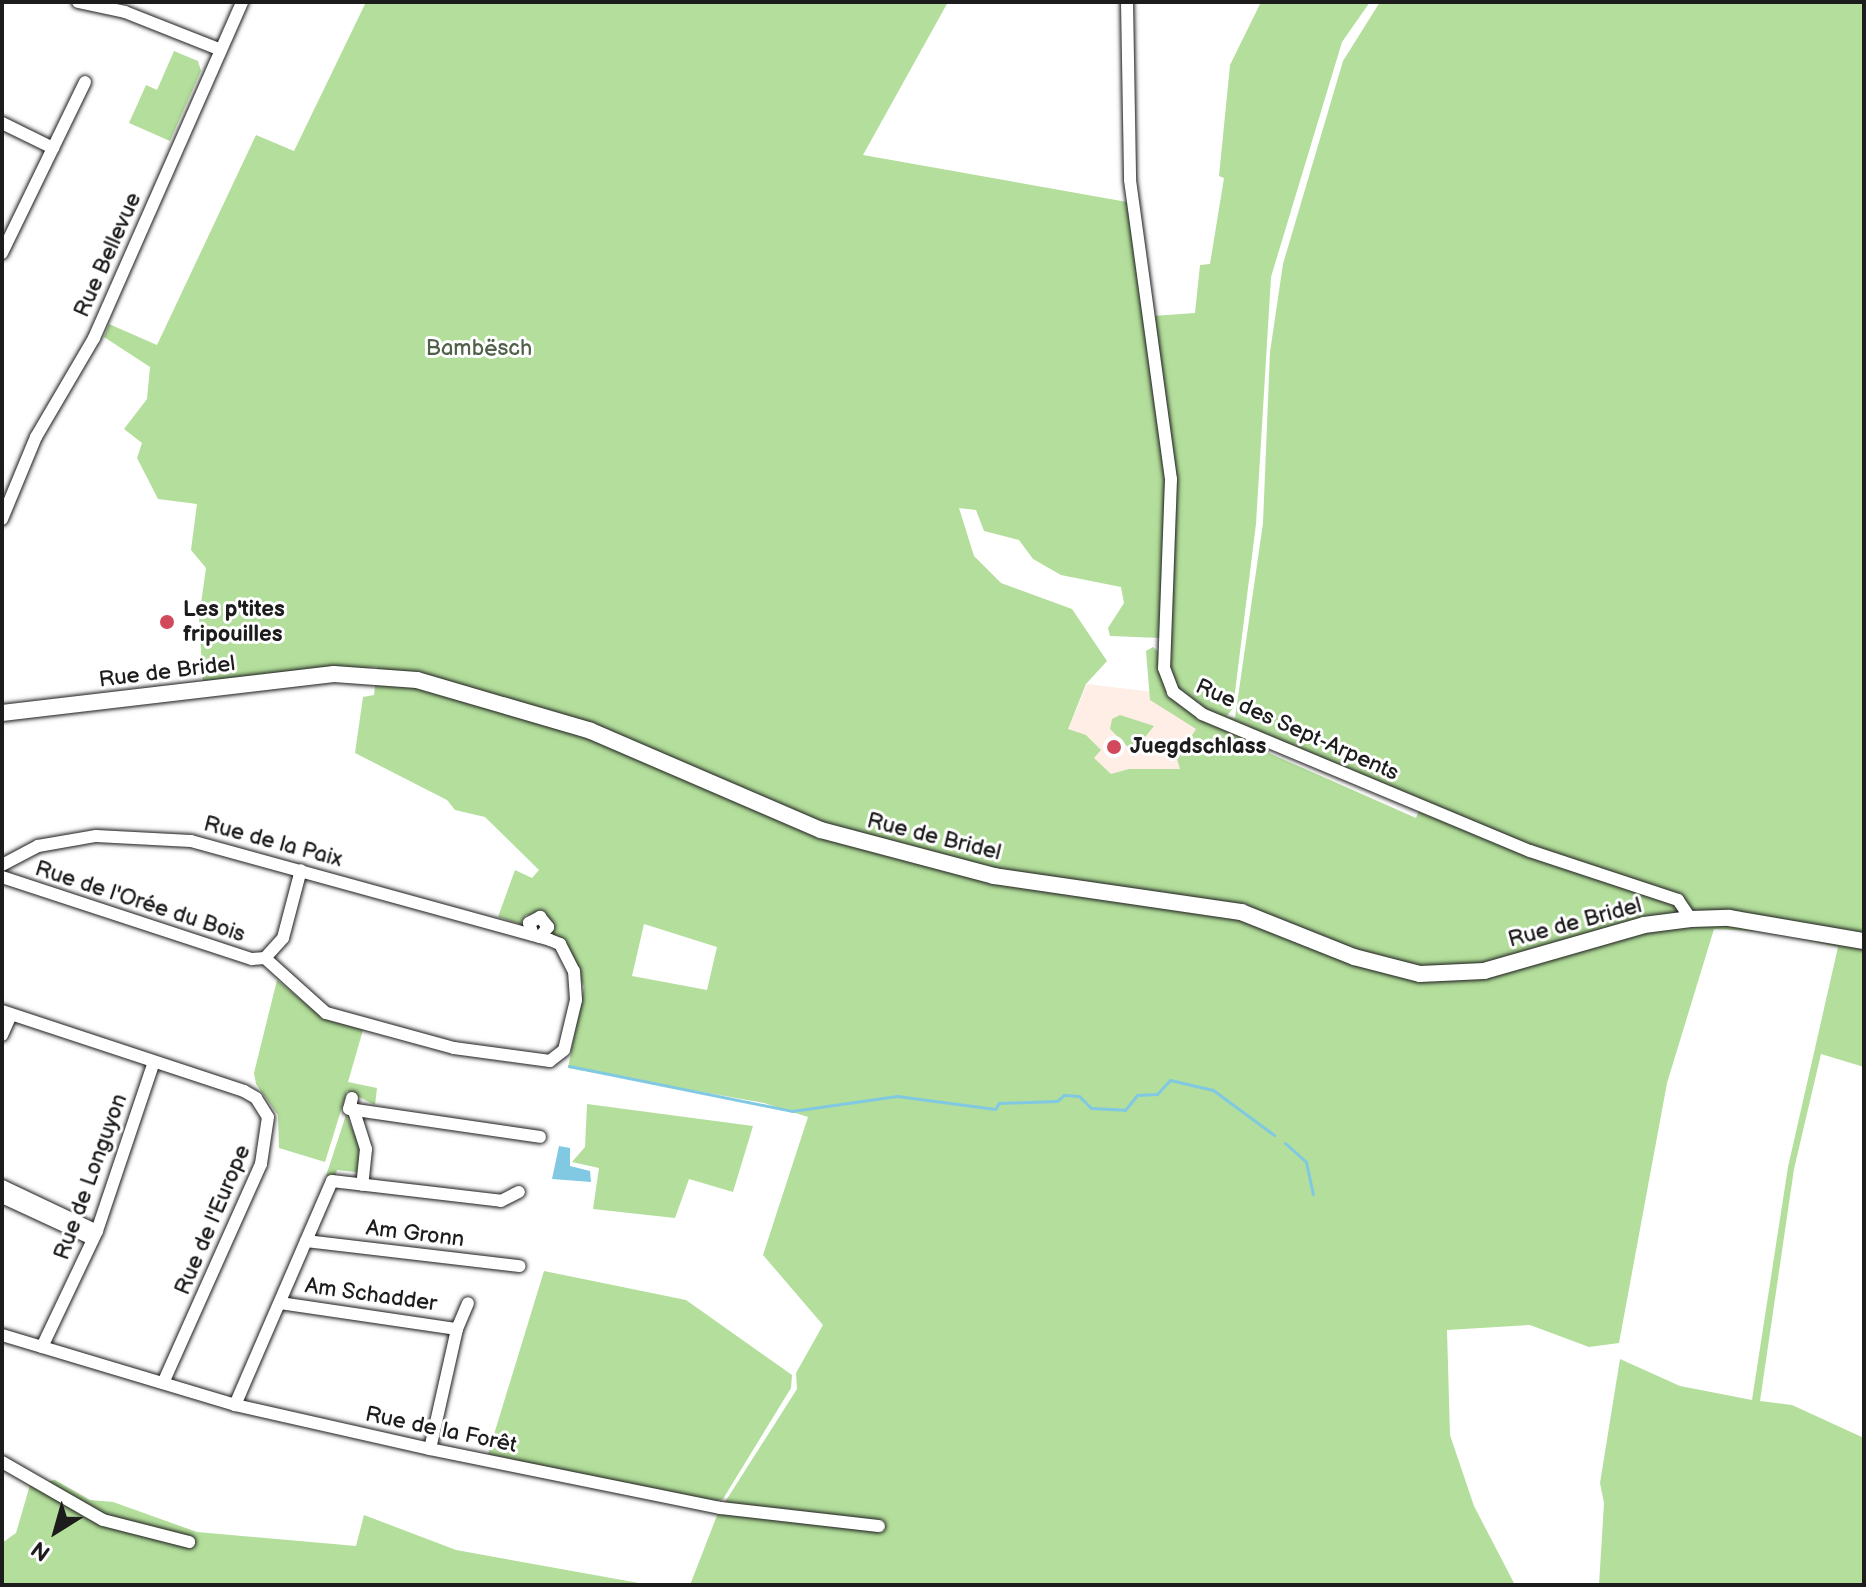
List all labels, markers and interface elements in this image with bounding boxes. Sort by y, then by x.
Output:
street label: Rue Bellevue [69,189,147,321]
park label: Bambësch [426,336,532,362]
place label: Les p'tites fripouilles [183,596,285,648]
marker: Les p'tites fripouilles [158,613,176,631]
street label: Rue de Bridel [97,651,237,693]
street label: Rue des Sept-Arpents [1191,673,1403,787]
place label: Juegdschlass [1130,734,1266,760]
marker: Juegdschlass [1105,738,1123,756]
street label: Rue de Bridel [864,808,1004,866]
street label: Rue de la Paix [201,811,345,873]
street label: Rue de l'Orée du Bois [32,856,248,948]
street label: Rue de Bridel [1505,892,1645,954]
street label: Rue de Longuyon [49,1090,133,1264]
street label: Rue de l'Europe [170,1141,256,1299]
street label: Am Gronn [364,1215,466,1253]
street label: Am Schadder [303,1273,439,1317]
street label: Rue de la Forêt [363,1401,519,1459]
north arrow [16,1491,96,1571]
text: N [27,1535,56,1566]

